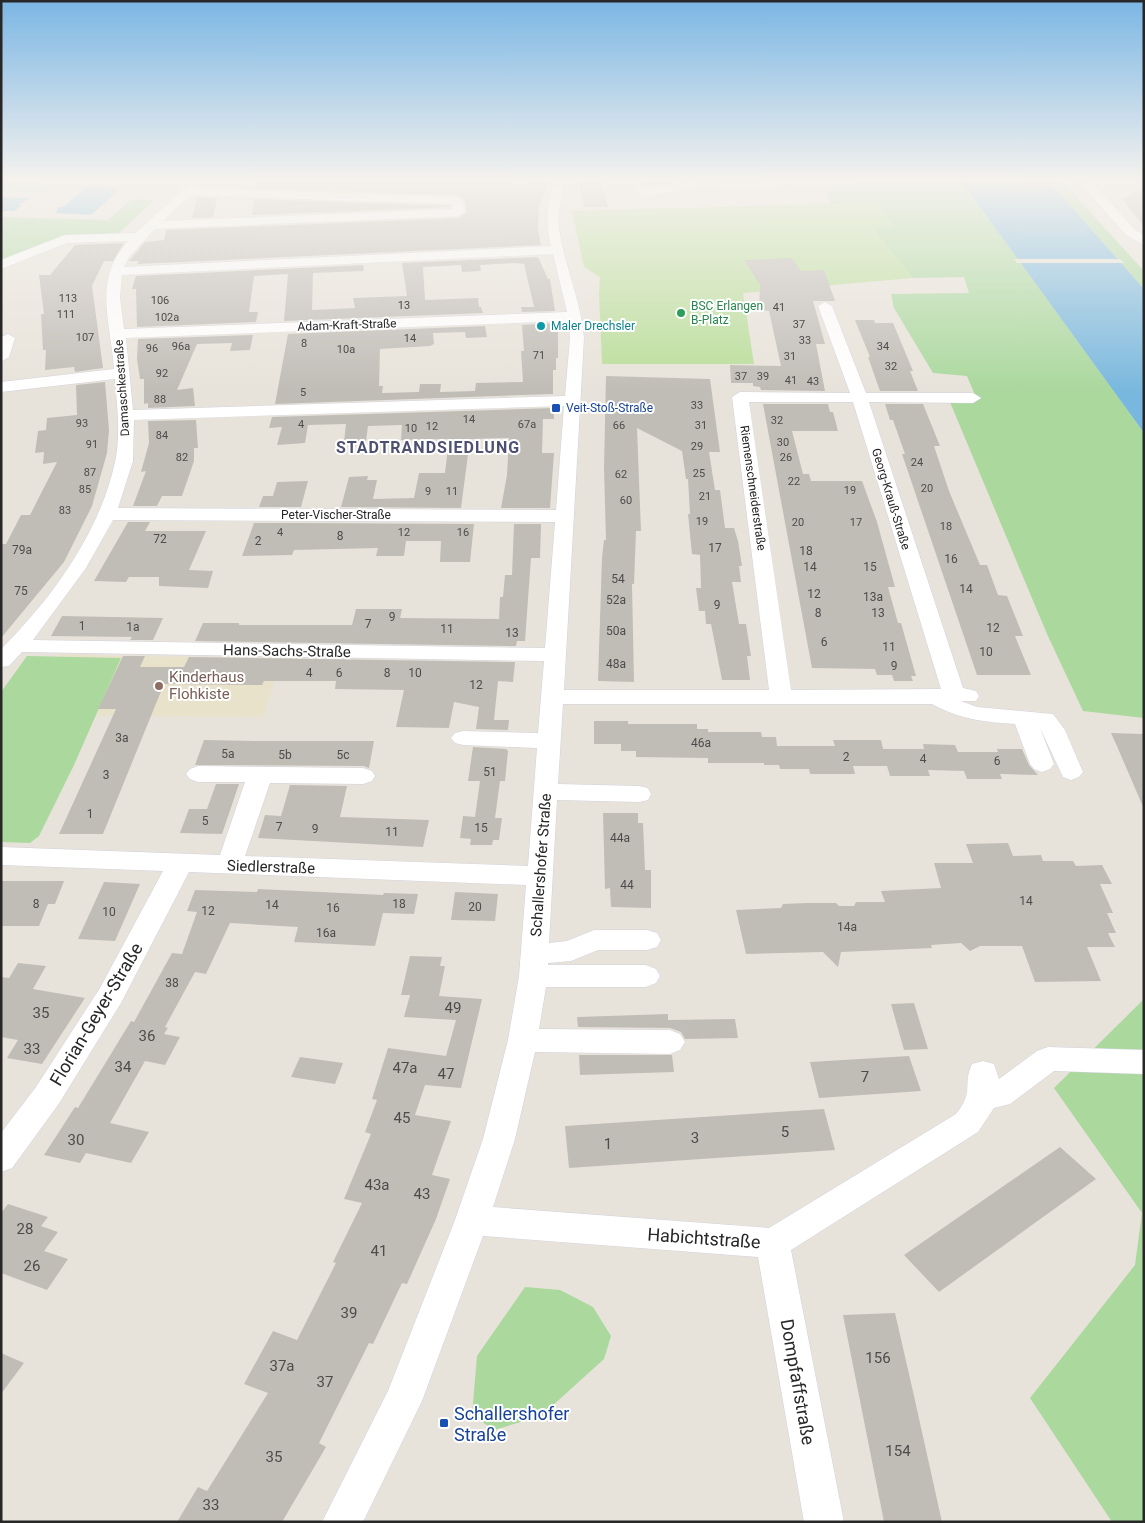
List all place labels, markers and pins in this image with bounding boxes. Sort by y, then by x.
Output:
place label: BSC Erlangen B-Platz [691,299,763,327]
marker: BSC Erlangen B-Platz [675,307,687,319]
place label: Maler Drechsler [551,319,635,333]
marker: Maler Drechsler [535,320,547,332]
place label: Veit-Stoß-Straße [566,401,653,415]
marker: Veit-Stoß-Straße [550,402,562,414]
place label: Kinderhaus Flohkiste [169,668,244,703]
marker: Kinderhaus Flohkiste [153,680,165,692]
place label: Schallershofer Straße [454,1403,569,1445]
marker: Schallershofer Straße [438,1417,450,1429]

